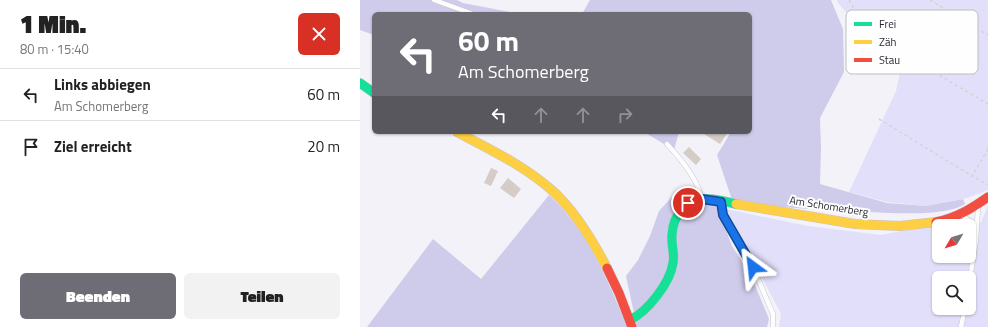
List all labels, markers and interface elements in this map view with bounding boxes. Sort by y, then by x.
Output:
text: 1 Min. [20,6,86,42]
legend [846,10,978,74]
button: close [298,13,340,55]
text: Frei [879,16,896,32]
text: 60 m [458,19,519,62]
icon: left [392,28,444,80]
text: Zäh [879,34,896,50]
text: 80 m · 15:40 [20,39,89,59]
text: Stau [879,52,900,68]
text: Am Schomerberg [458,58,589,85]
text: Links abbiegen [54,73,151,96]
text: 60 m [307,83,340,106]
icon: left [20,84,42,106]
text: Am Schomerberg [54,96,148,116]
icon: left [488,104,510,126]
icon: ahead [530,104,552,126]
icon: ahead [572,104,594,126]
icon: right [614,104,636,126]
text: Ziel erreicht [54,135,132,158]
text: 20 m [307,135,340,158]
icon: arrive [20,136,42,158]
pin [671,186,705,220]
icon: arrive [677,192,699,214]
street label: Am Schomerberg [788,192,870,220]
north arrow [932,219,976,263]
map controls [932,219,976,315]
position arrow [732,246,774,288]
button: search [932,271,976,315]
button: Beenden [20,273,176,319]
button: Teilen [184,273,340,319]

